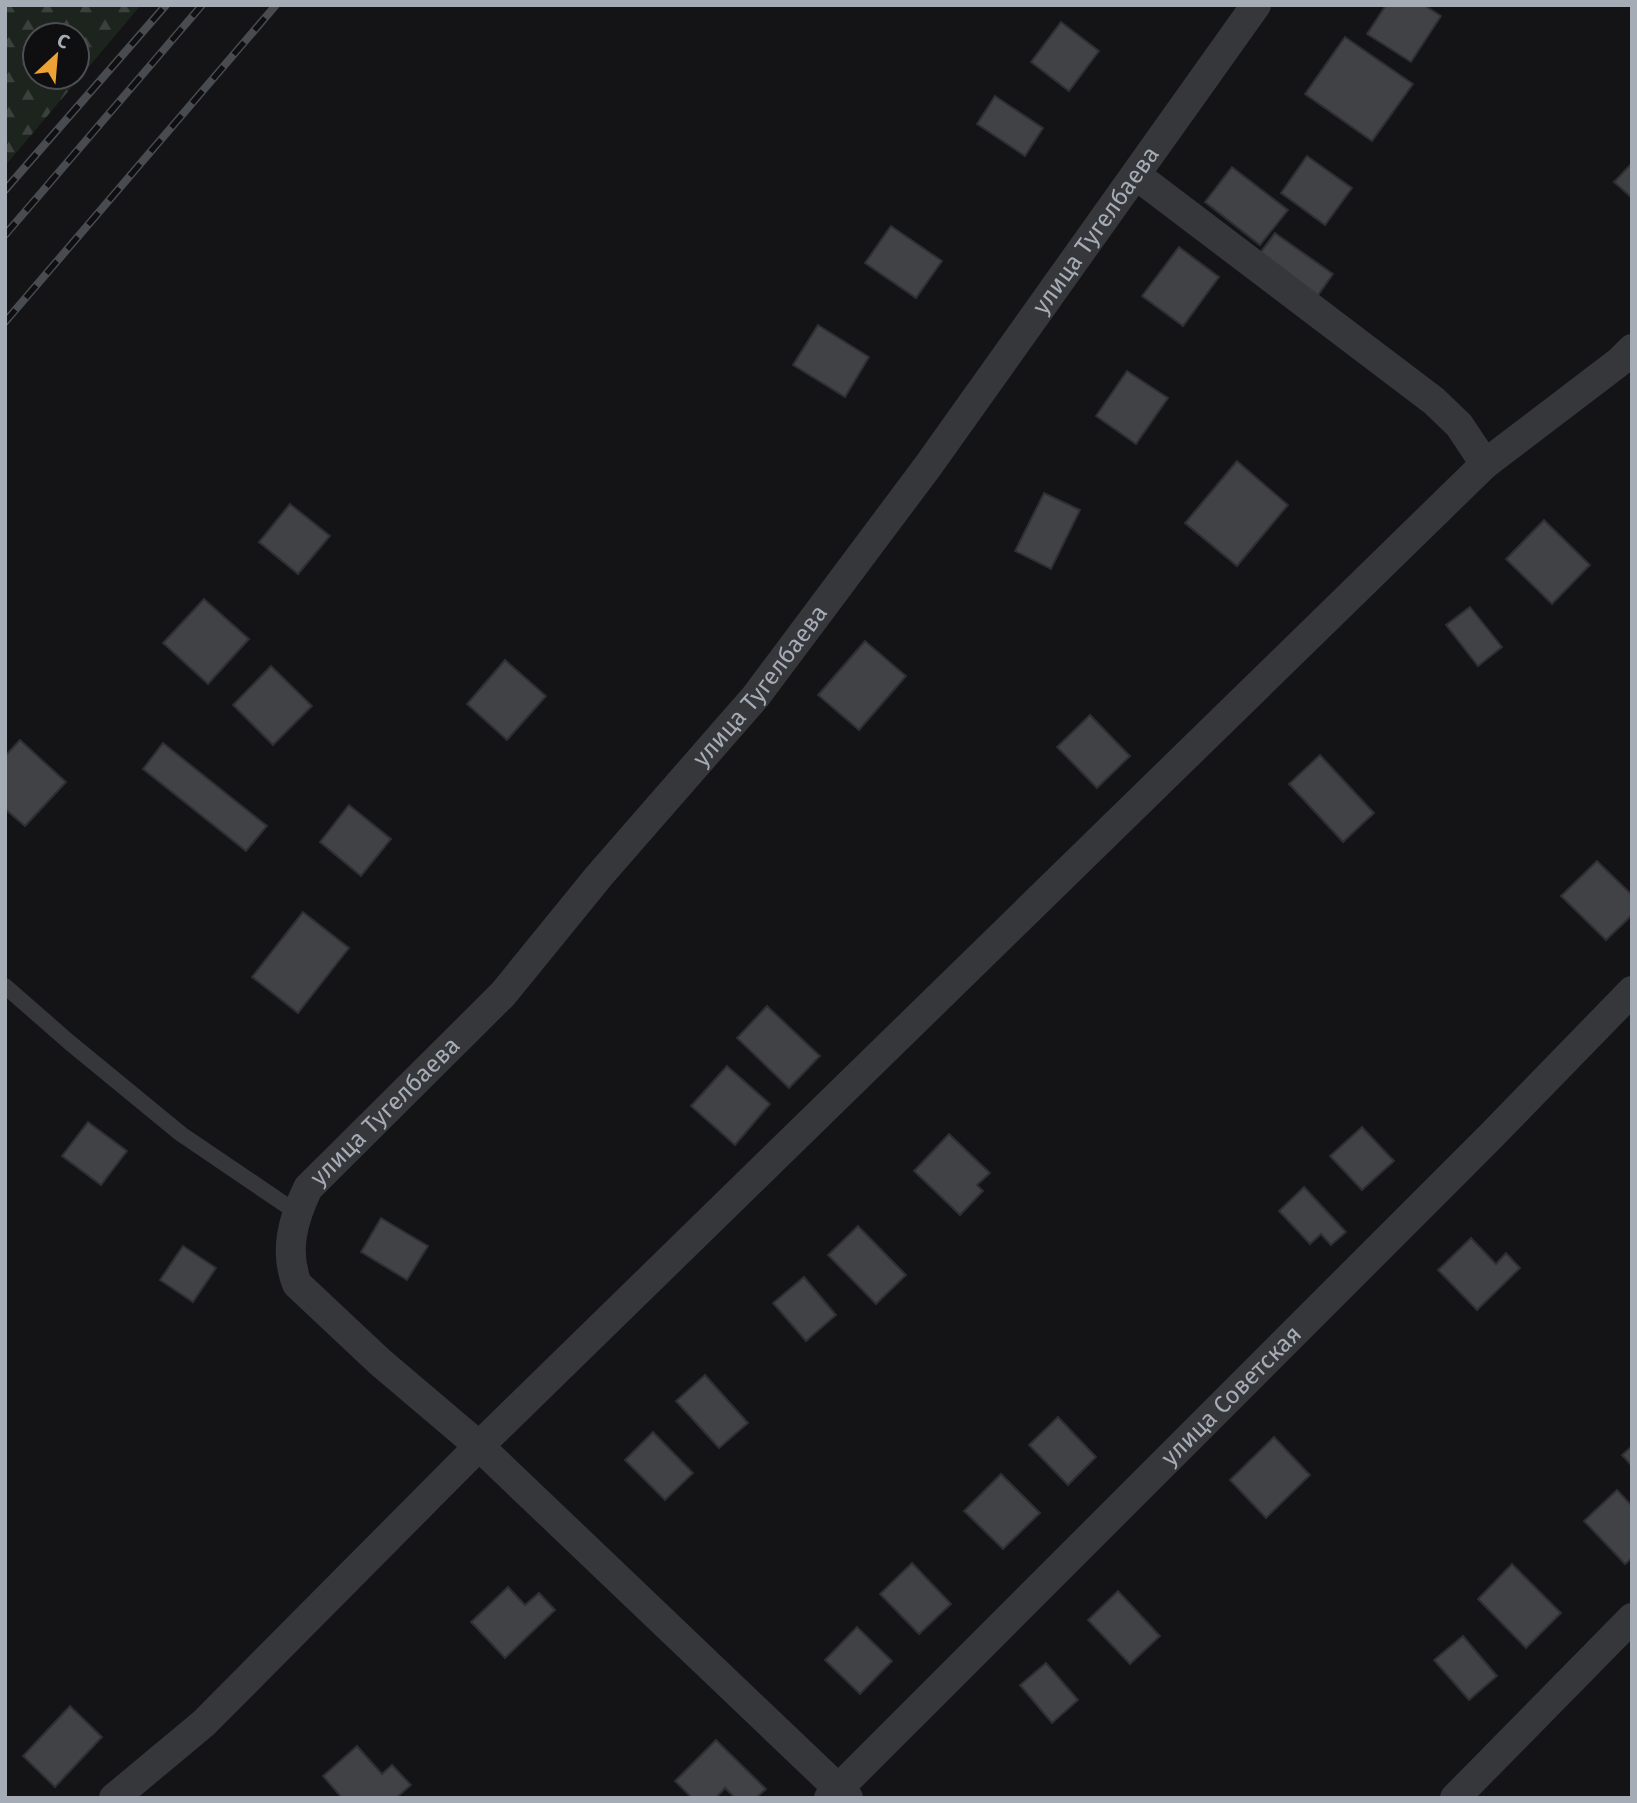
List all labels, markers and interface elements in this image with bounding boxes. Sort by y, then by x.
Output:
north arrow [21,21,91,91]
text: С [53,28,73,54]
street label: улица Тугелбаева [1027,141,1165,319]
street label: улица Тугелбаева [687,599,833,772]
street label: улица Тугелбаева [305,1031,465,1191]
street label: улица Советская [1156,1320,1307,1471]

